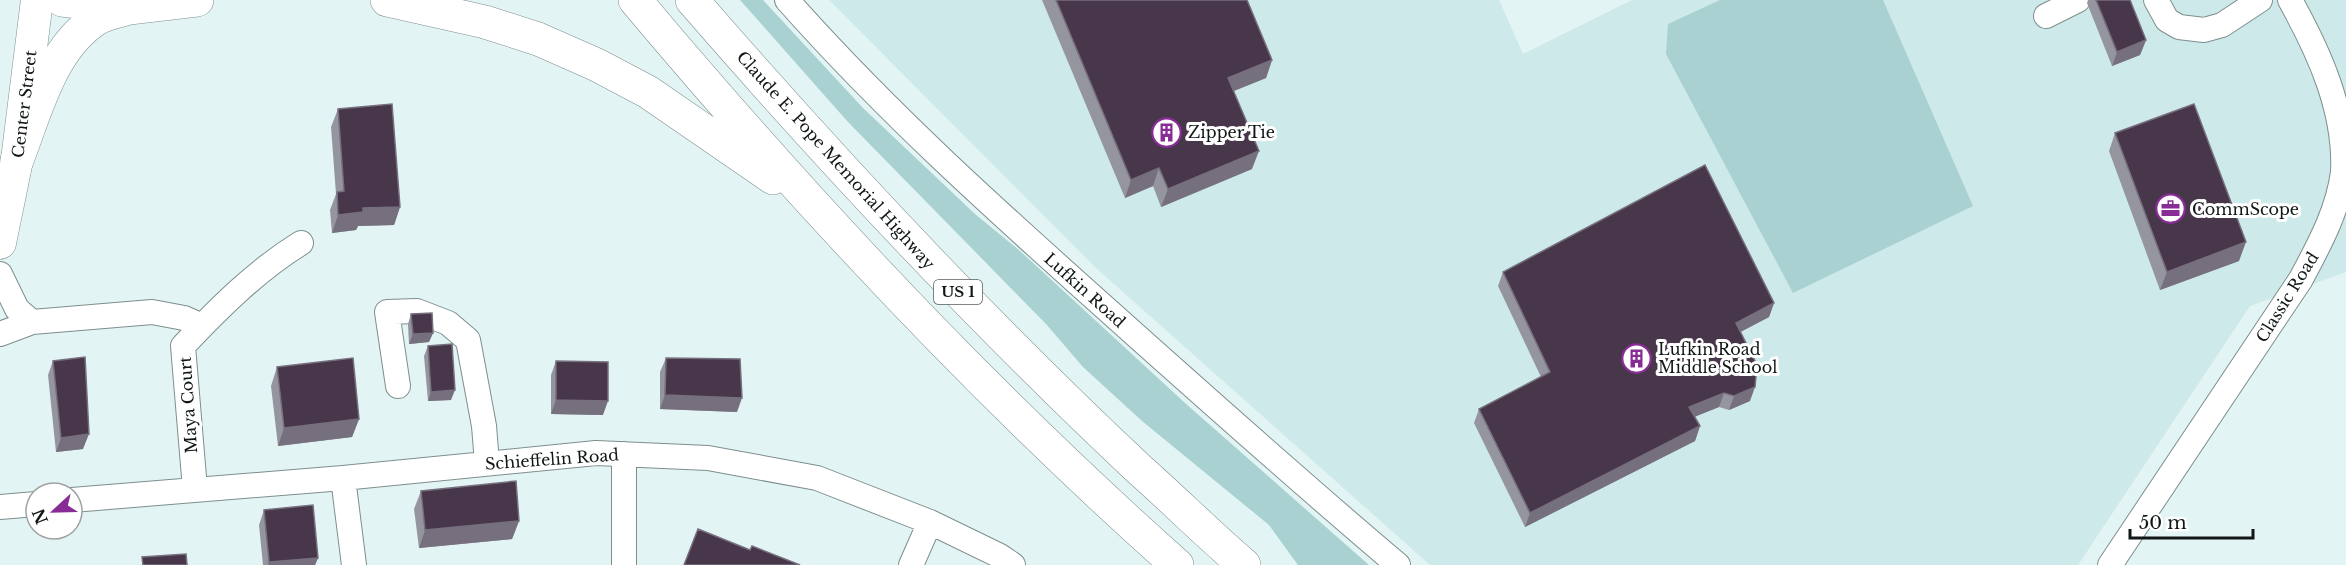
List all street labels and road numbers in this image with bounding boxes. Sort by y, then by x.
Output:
street label: Claude E. Pope Memorial Highway [733,47,940,274]
street label: Center Street [7,49,41,159]
street label: Lufkin Road [1040,248,1130,332]
street label: Classic Road [2251,248,2323,346]
road number: US 1 [934,280,982,304]
street label: Maya Court [175,356,201,454]
street label: Schieffelin Road [484,444,620,474]

